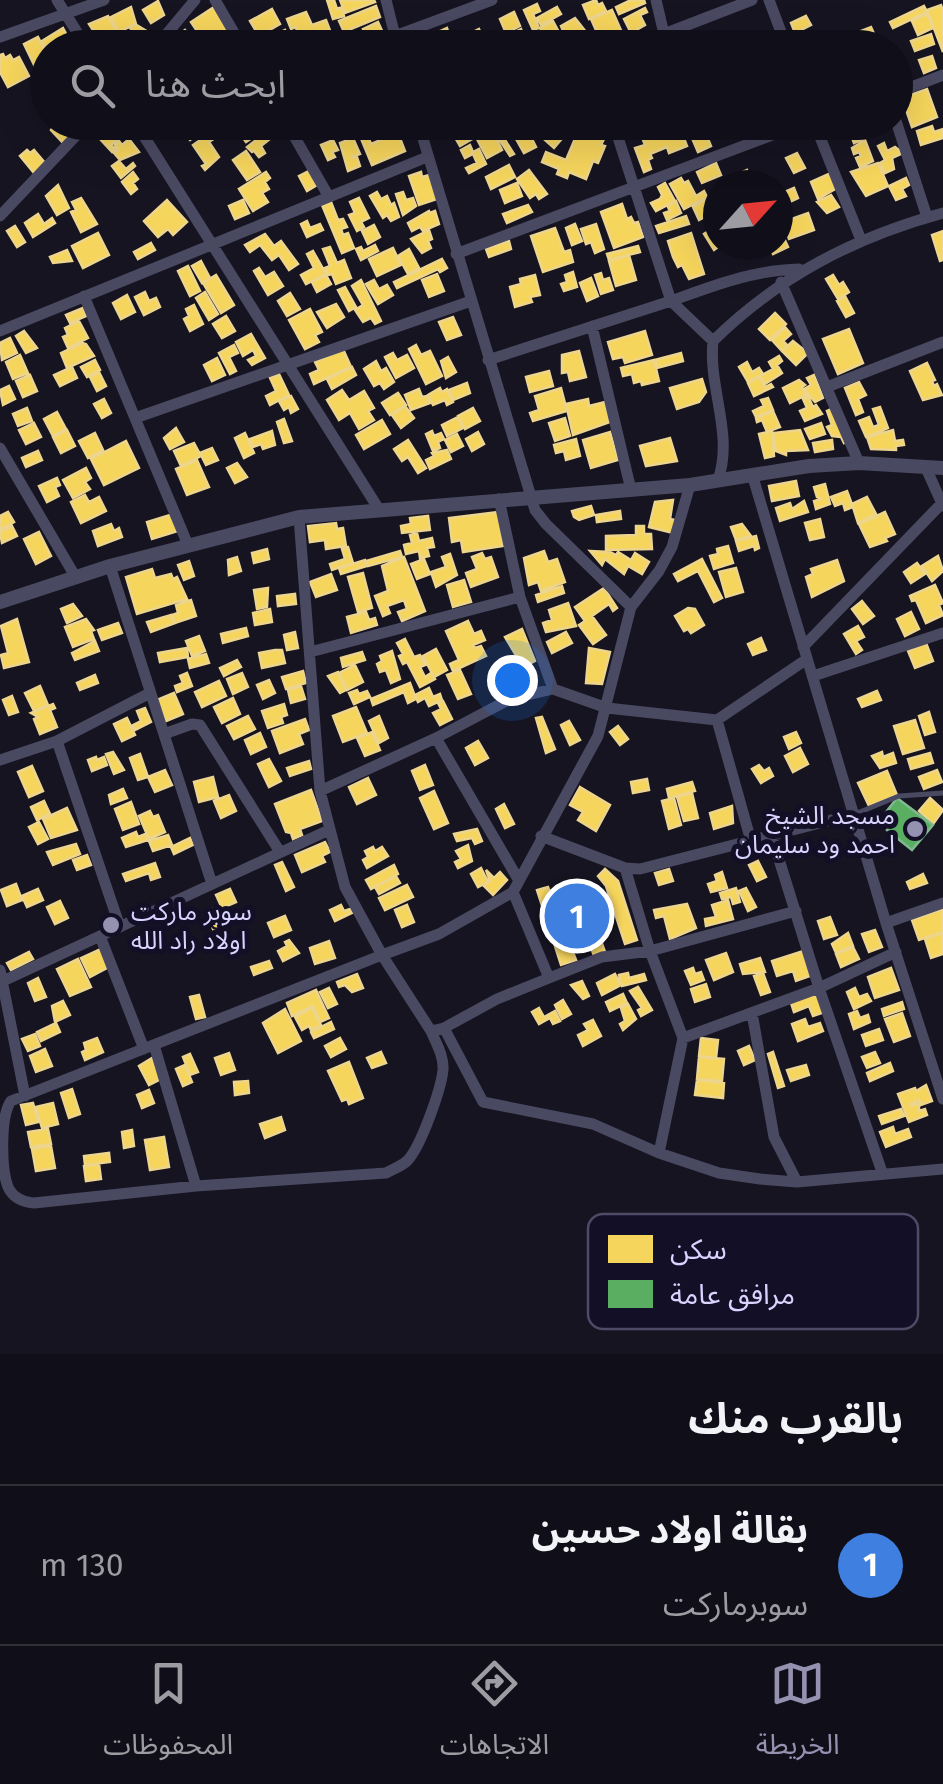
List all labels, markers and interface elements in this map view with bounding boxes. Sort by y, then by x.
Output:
search box [30,30,913,140]
icon: search [65,58,120,113]
text: ابحث هنا [145,61,286,107]
north arrow [703,170,793,260]
your location [487,655,538,706]
place label: مسجد الشيخ احمد ود سليمان [735,801,895,860]
marker: مسجد الشيخ احمد ود سليمان [904,818,926,840]
pin: 1 [544,878,610,954]
place label: سوبر ماركت اولاد راد الله [131,897,252,956]
marker: سوبر ماركت اولاد راد الله [100,914,122,936]
legend [588,1214,918,1329]
text: سكن [670,1233,727,1266]
text: مرافق عامة [670,1278,795,1312]
text: بالقرب منك [688,1394,903,1444]
text: بقالة اولاد حسين [532,1507,808,1553]
text: 130 m [40,1546,124,1584]
text: 1 [863,1546,878,1584]
text: سوبرماركت [663,1585,808,1623]
tab: المحفوظات [103,1656,233,1775]
tab: الاتجاهات [440,1656,549,1775]
tab: الخريطة [756,1656,840,1775]

